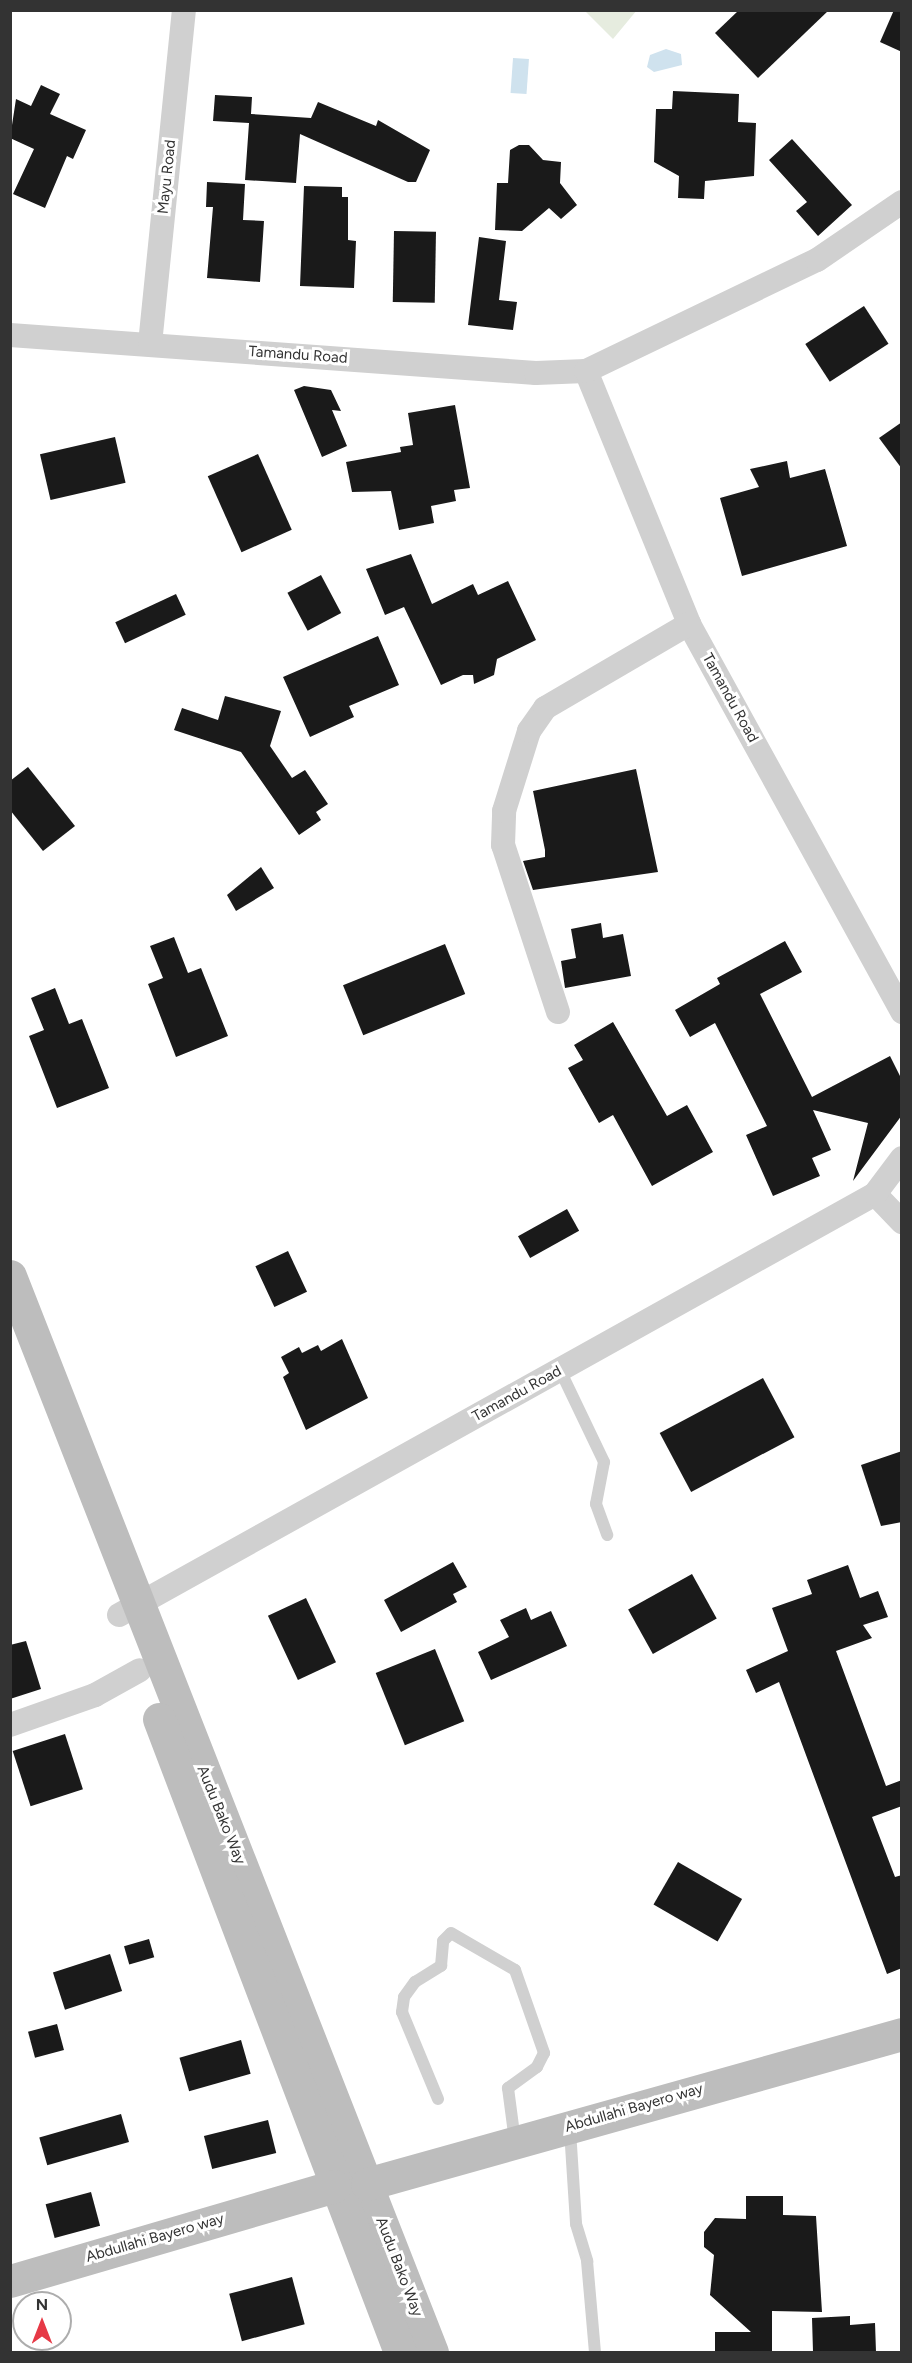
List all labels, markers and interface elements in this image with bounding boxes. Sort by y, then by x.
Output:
street label: Mayu Road [154,139,180,215]
street label: Tamandu Road [248,343,348,367]
street label: Tamandu Road [698,650,762,746]
street label: Tamandu Road [469,1362,565,1426]
street label: Audu Bako Way [193,1763,249,1867]
street label: Abdullahi Bayero way [563,2080,705,2136]
street label: Abdullahi Bayero way [84,2210,226,2266]
street label: Audu Bako Way [372,2215,426,2319]
north arrow [12,2291,72,2351]
text: N [36,2295,48,2314]

